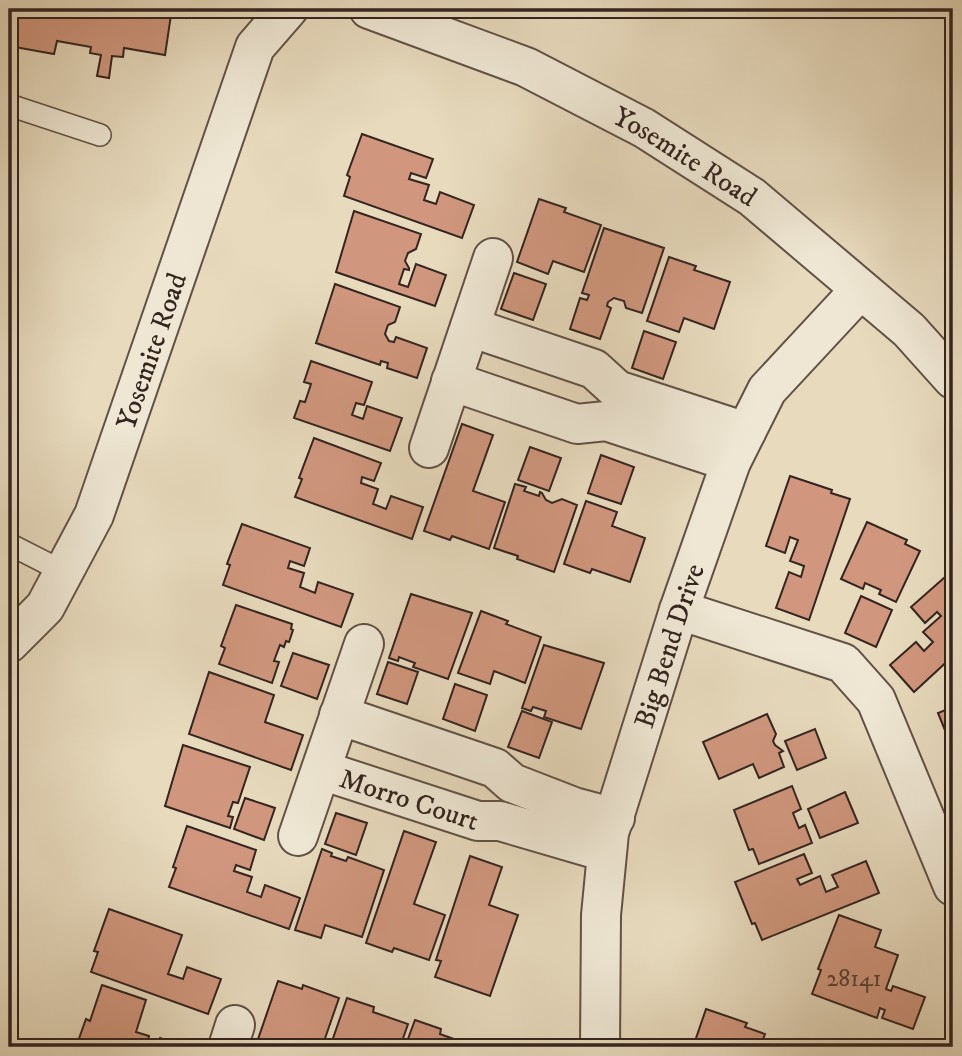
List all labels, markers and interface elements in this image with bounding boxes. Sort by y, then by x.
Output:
street label: Yosemite Road [607,99,763,215]
street label: Yosemite Road [109,268,195,434]
street label: Big Bend Drive [627,559,713,733]
street label: Morro Court [335,761,483,839]
house number: 28141 [826,964,882,994]

